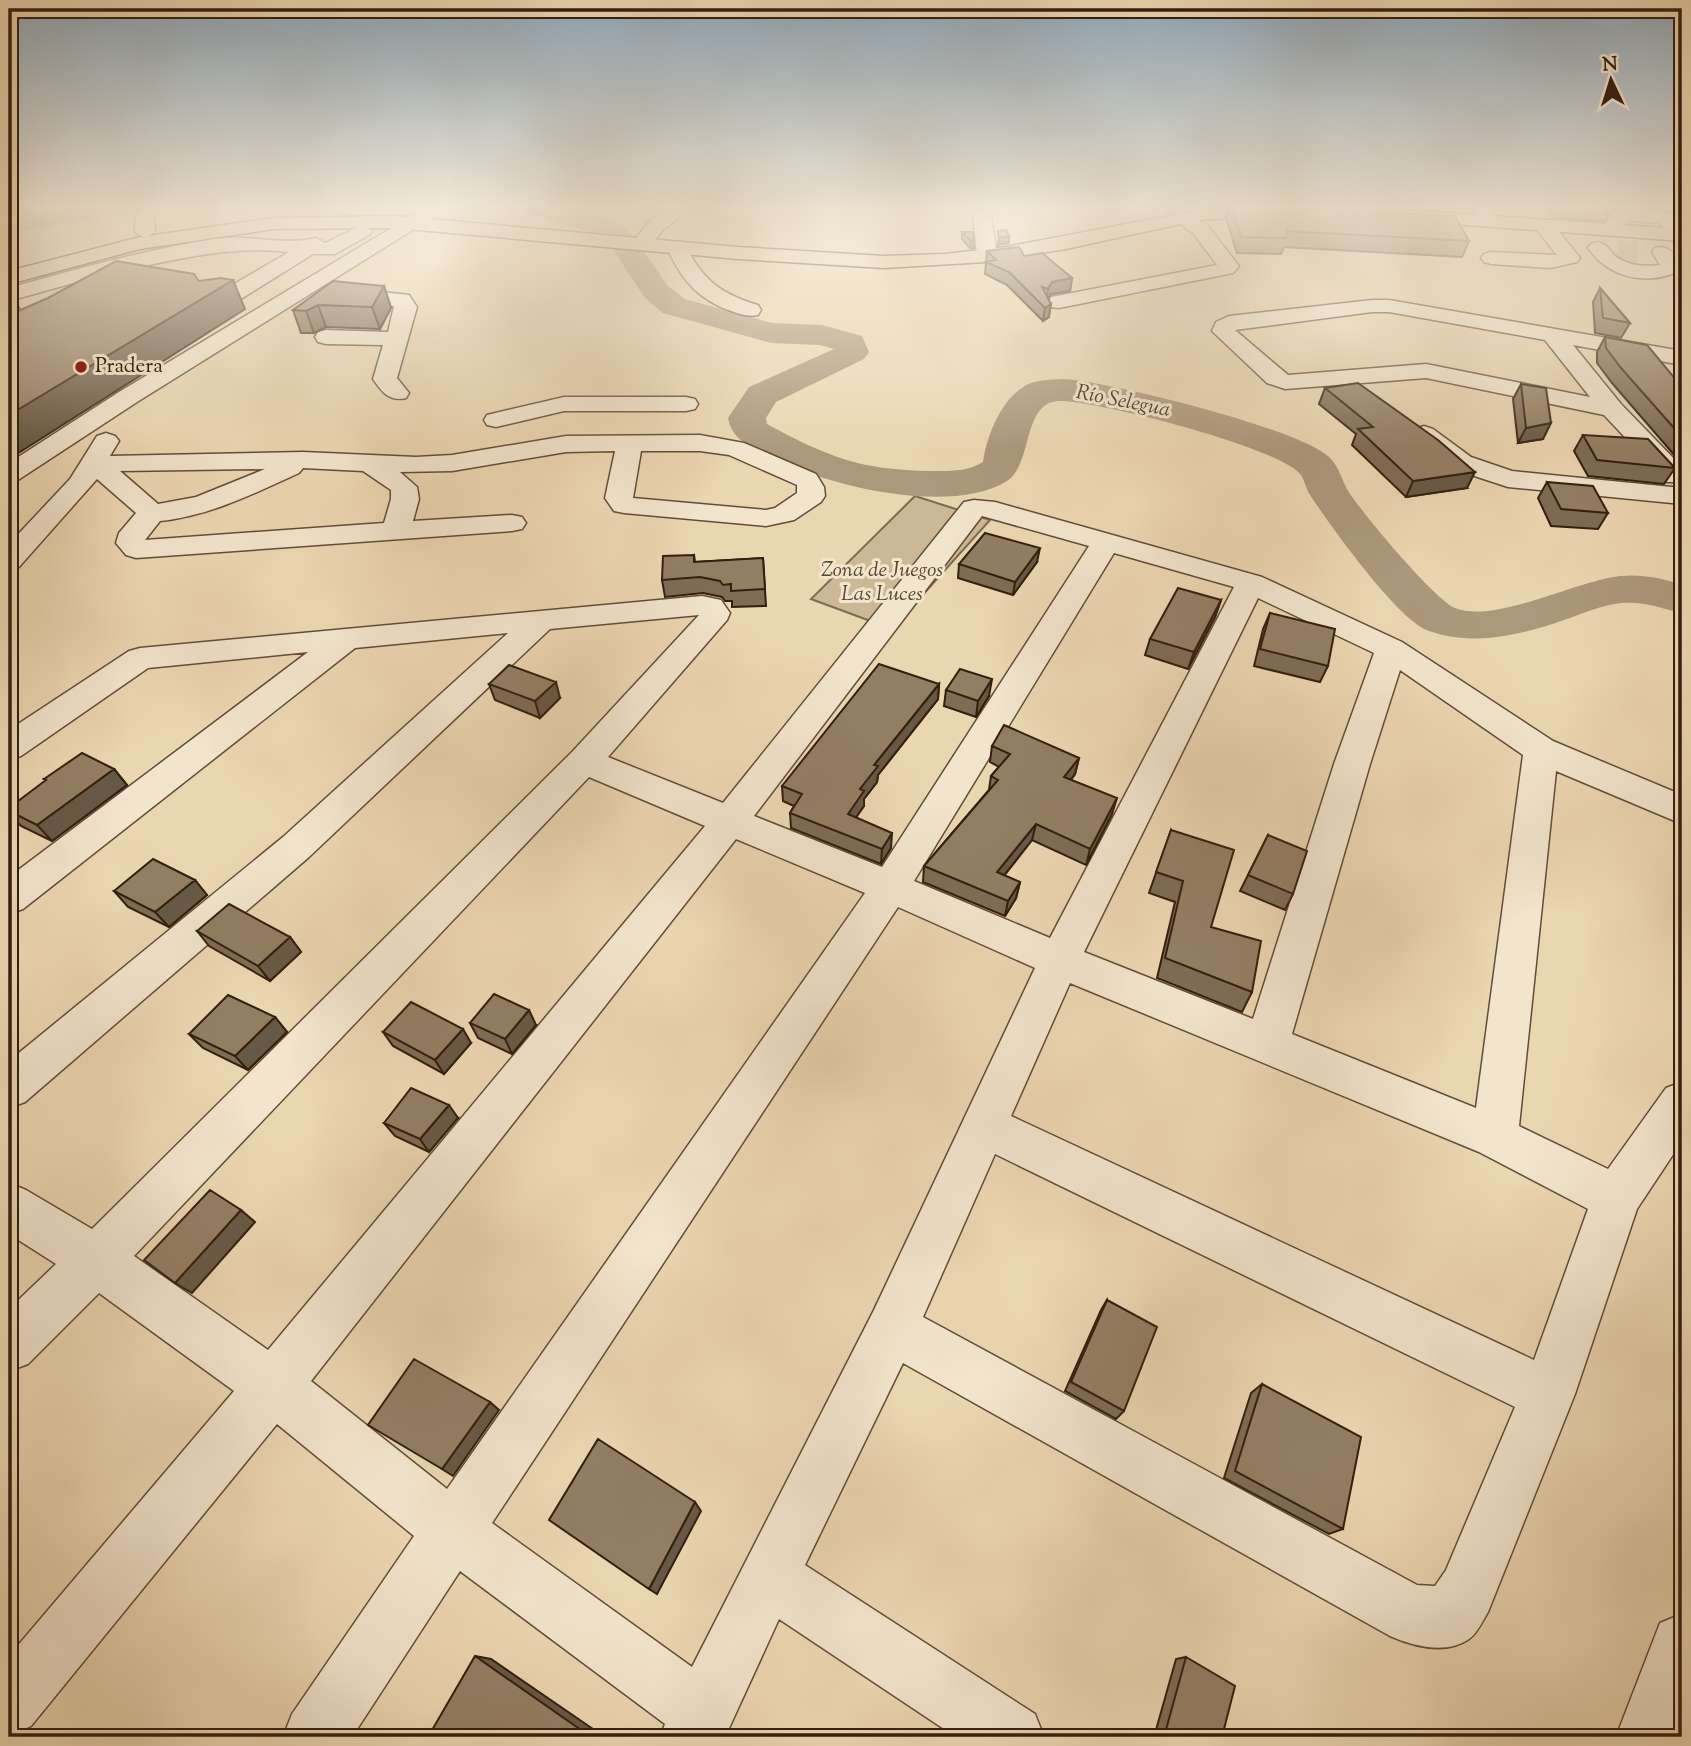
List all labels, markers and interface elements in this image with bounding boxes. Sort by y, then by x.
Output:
north arrow [1576,46,1646,116]
text: N [1601,52,1618,80]
place label: Pradera [95,352,163,382]
marker: Pradera [73,359,89,375]
water label: Río Selegua [1073,378,1173,426]
park label: Zona de Juegos Las Luces [821,556,943,610]

